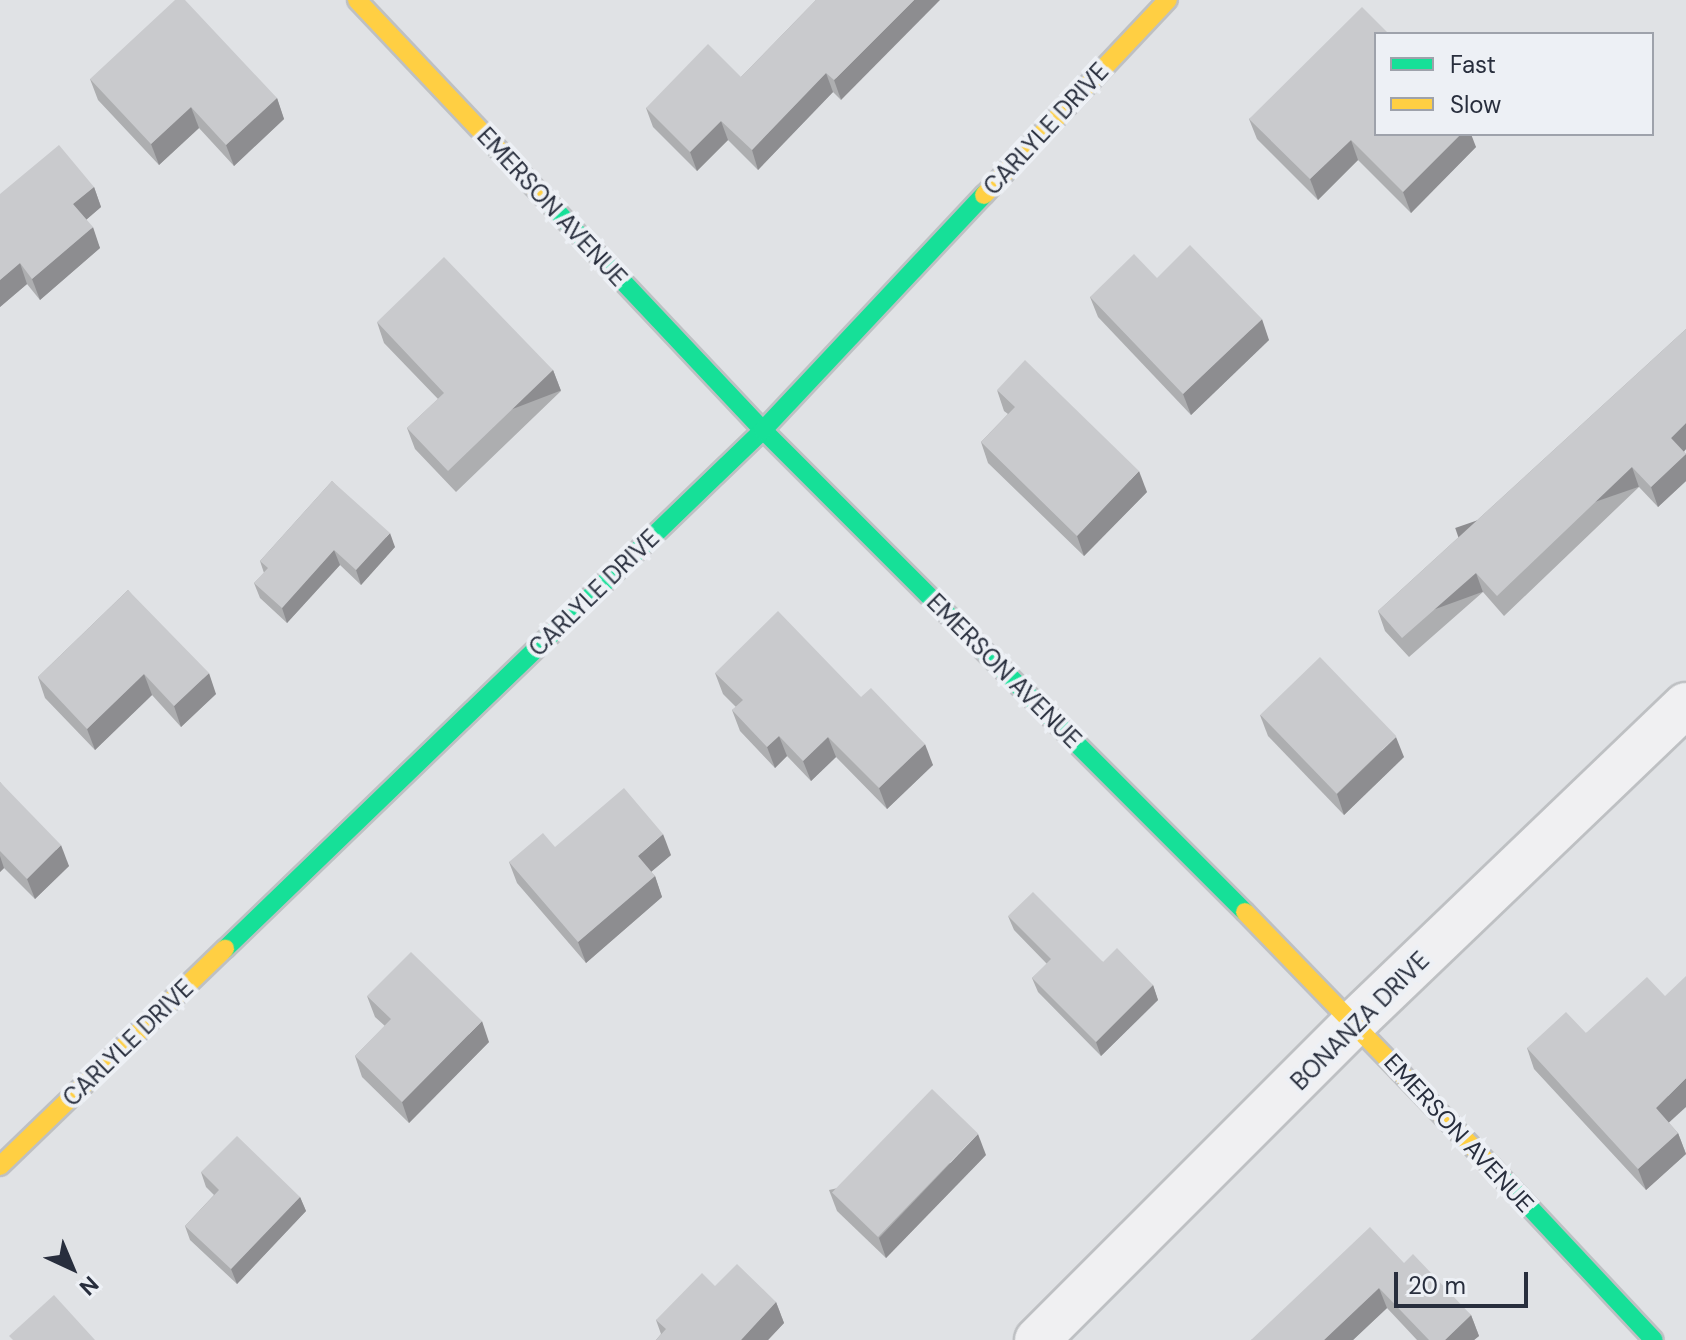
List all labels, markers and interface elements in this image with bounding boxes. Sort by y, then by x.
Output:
legend [1374,32,1654,136]
text: Fast [1450,49,1496,80]
street label: CARLYLE DRIVE [978,57,1114,201]
text: Slow [1450,89,1501,120]
street label: EMERSON AVENUE [471,122,633,292]
street label: CARLYLE DRIVE [523,524,665,662]
street label: EMERSON AVENUE [921,588,1087,754]
street label: BONANZA DRIVE [1285,946,1435,1096]
street label: CARLYLE DRIVE [57,974,199,1112]
street label: EMERSON AVENUE [1378,1048,1540,1218]
north arrow [32,1228,112,1308]
scale bar [1398,1256,1532,1306]
text: N [73,1270,105,1302]
text: 20 m [1408,1270,1466,1301]

